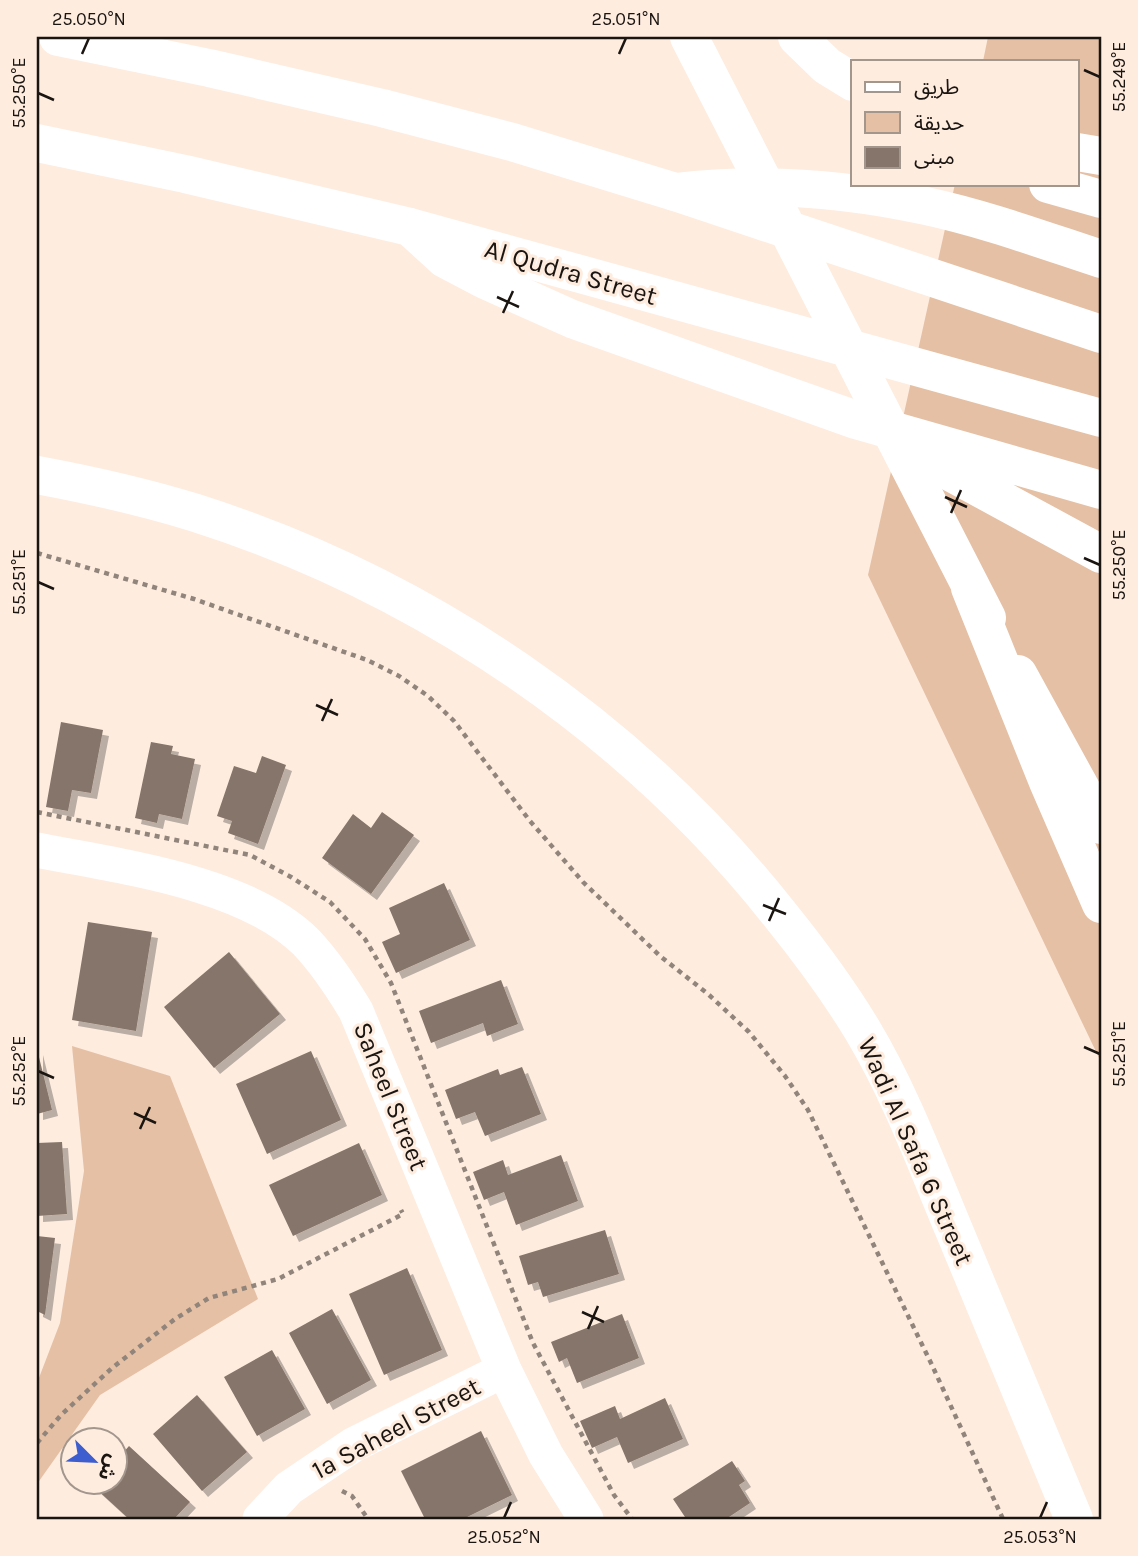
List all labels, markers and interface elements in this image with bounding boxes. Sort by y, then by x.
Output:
text: 25.050°N [52,8,126,30]
text: 25.051°N [591,8,661,30]
text: 55.249°E [1108,42,1130,112]
text: 55.250°E [8,57,30,129]
legend [851,60,1078,186]
text: طريق [914,75,959,100]
text: حديقة [914,111,964,135]
text: مبنى [914,145,955,169]
street label: Al Qudra Street [481,233,661,312]
text: 55.250°E [1108,529,1130,601]
text: 55.251°E [8,549,30,615]
street label: Saheel Street [347,1017,434,1175]
text: 55.251°E [1108,1021,1130,1087]
street label: Wadi Al Safa 6 Street [851,1032,980,1270]
text: 55.252°E [8,1036,30,1106]
street label: 1a Saheel Street [307,1371,486,1486]
north arrow [60,1426,130,1496]
text: ش [93,1451,124,1484]
text: 25.052°N [467,1526,541,1548]
text: 25.053°N [1003,1526,1077,1548]

